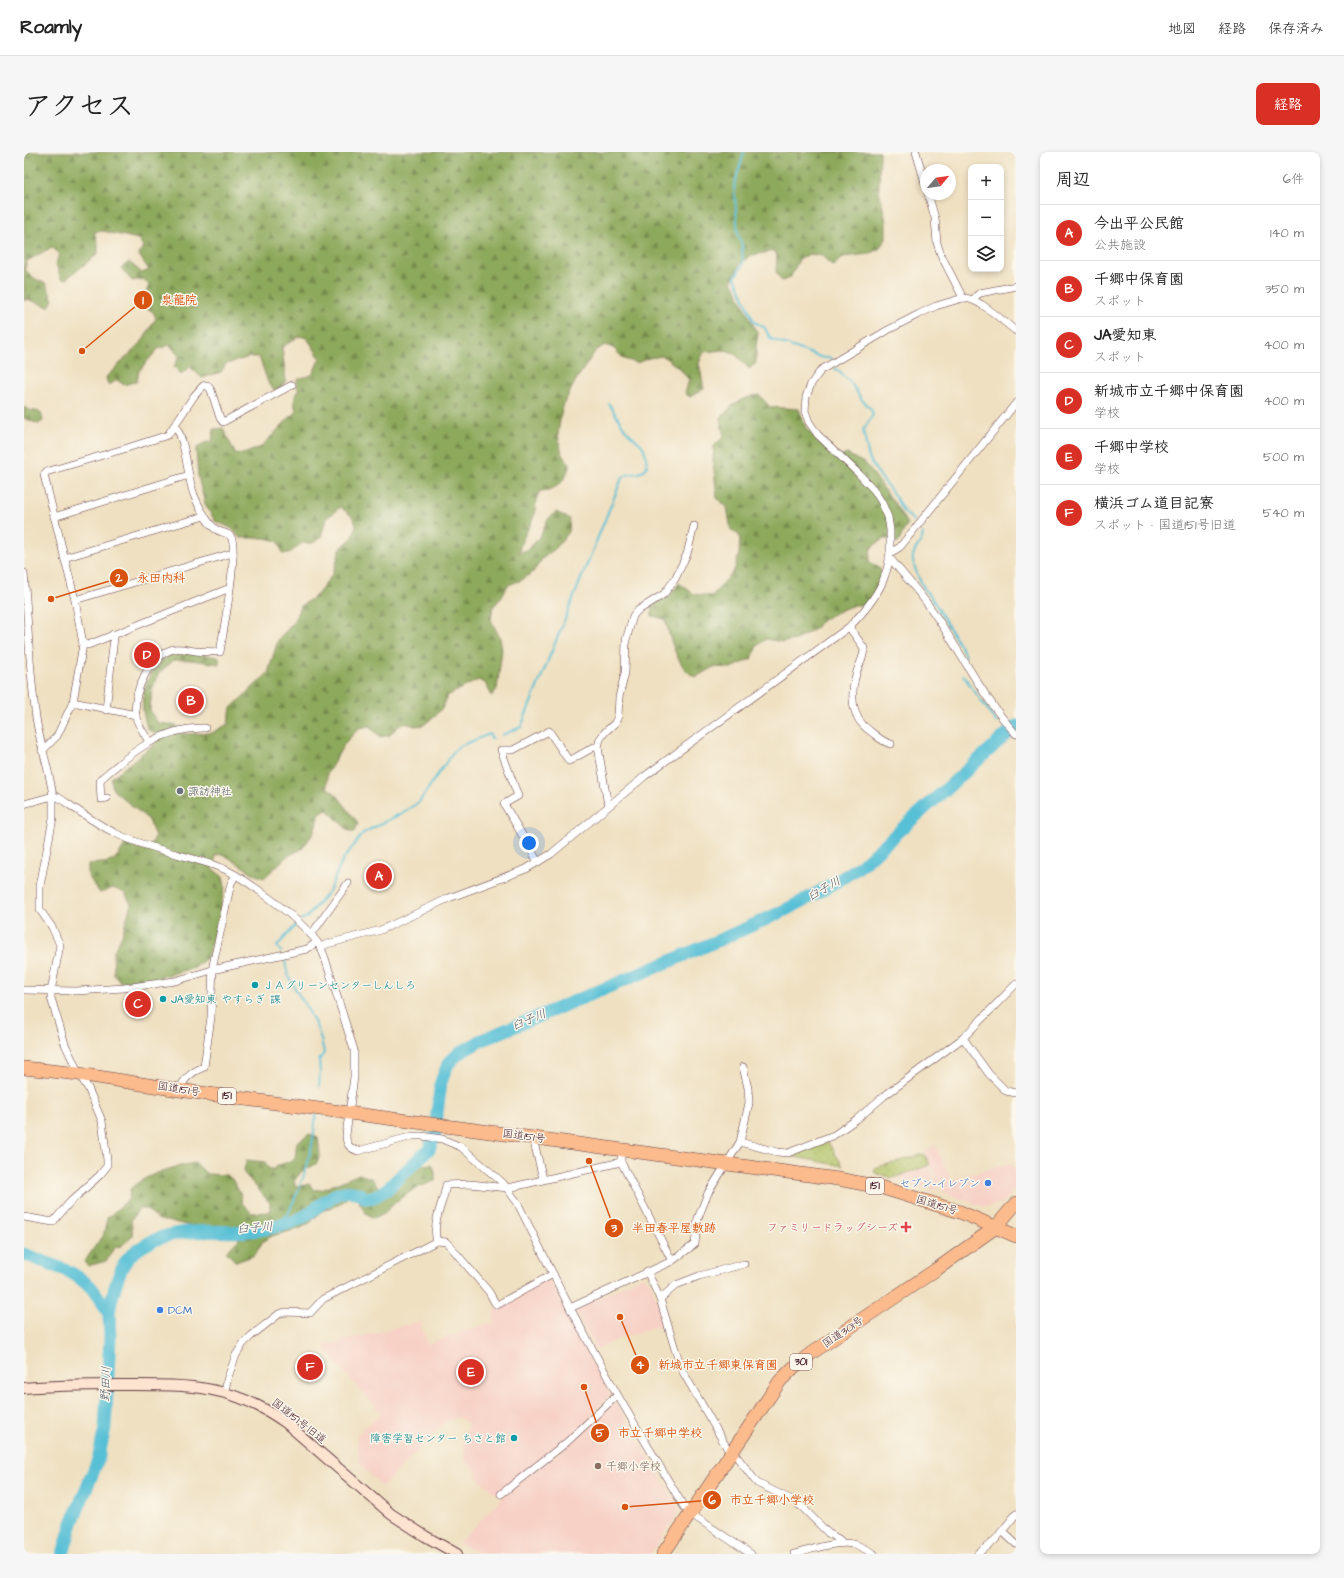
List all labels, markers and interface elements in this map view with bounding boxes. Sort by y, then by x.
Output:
text: Roamly [20,14,82,41]
text: 地図 [1168,19,1196,39]
text: 経路 [1218,19,1246,39]
text: 保存済み [1268,19,1324,39]
button: 経路 [1256,83,1320,125]
text: アクセス [24,87,134,126]
north arrow [920,164,956,200]
map controls [968,164,1004,272]
button: + [968,164,1004,200]
text: 周辺 [1056,168,1090,192]
text: 6件 [1283,170,1304,188]
button: − [968,200,1004,236]
text: 今出平公民館 [1094,213,1184,234]
text: A [1065,224,1073,242]
text: 140 m [1270,224,1304,242]
button: layers [968,236,1004,272]
text: 公共施設 [1094,236,1146,254]
text: 千郷中保育園 [1094,269,1184,290]
text: B [1064,280,1074,298]
text: 350 m [1265,280,1304,298]
callout: 泉龍院 [133,288,205,312]
text: 1 [142,292,144,309]
text: 泉龍院 [161,292,197,309]
text: スポット [1094,292,1146,310]
text: JA愛知東 [1094,325,1157,346]
text: C [1064,336,1074,354]
text: 400 m [1263,336,1304,354]
text: スポット [1094,348,1146,366]
text: 新城市立千郷中保育園 [1094,381,1244,402]
text: D [1065,392,1073,410]
text: 400 m [1263,392,1304,410]
text: 学校 [1094,404,1120,422]
text: 千郷中学校 [1094,437,1169,458]
text: E [1065,448,1073,466]
text: 500 m [1263,448,1304,466]
text: 学校 [1094,460,1120,478]
text: 横浜ゴム道目記寮 [1094,493,1214,514]
text: F [1064,504,1074,522]
text: 540 m [1262,504,1304,522]
text: スポット · 国道151号旧道 [1094,516,1236,534]
callout: 永田内科 [109,566,193,590]
text: 2 [115,570,123,587]
text: 永田内科 [137,570,185,587]
pin: D [134,640,160,670]
pin: B [178,686,204,716]
place label: 諏訪神社 [188,784,232,799]
marker: 諏訪神社 [175,786,185,796]
your location [519,833,539,853]
pin: A [366,861,392,891]
water label: 臼子川 [804,873,844,905]
place label: ＪＡグリーンセンターしんしろ [263,978,416,993]
marker: ＪＡグリーンセンターしんしろ [250,980,260,990]
pin: C [125,989,151,1019]
place label: JA愛知東 やすらぎ 課 [171,992,281,1007]
marker: JA愛知東 やすらぎ 課 [158,994,168,1004]
water label: 臼子川 [509,1005,549,1035]
street label: 国道151号 [156,1078,202,1100]
road number: 151 [218,1088,236,1104]
street label: 国道151号 [501,1126,547,1146]
place label: セブン-イレブン [900,1176,980,1191]
road number: 151 [866,1178,884,1194]
marker: セブン-イレブン [983,1178,993,1188]
street label: 国道151号 [914,1191,960,1219]
callout: 半田春平屋敷跡 [604,1216,724,1240]
water label: 臼子川 [236,1218,274,1238]
text: 3 [610,1220,618,1237]
text: 半田春平屋敷跡 [632,1220,716,1237]
place label: ファミリードラッグシーズ [767,1220,898,1235]
marker: ファミリードラッグシーズ [901,1222,911,1232]
place label: DCM [168,1303,192,1318]
marker: DCM [155,1305,165,1315]
street label: 国道301号 [819,1313,867,1351]
pin: F [297,1352,323,1382]
callout: 新城市立千郷東保育園 [630,1353,786,1377]
road number: 301 [790,1354,812,1370]
pin: E [458,1357,484,1387]
text: 4 [636,1357,645,1374]
text: 新城市立千郷東保育園 [658,1357,778,1374]
water label: 野田川 [97,1366,115,1402]
street label: 国道151号旧道 [269,1395,329,1447]
callout: 市立千郷中学校 [590,1421,710,1445]
text: 5 [596,1425,605,1442]
text: 市立千郷中学校 [618,1425,702,1442]
place label: 障害学習センター ちさと館 [370,1431,506,1446]
marker: 障害学習センター ちさと館 [509,1433,519,1443]
place label: 千郷小学校 [606,1459,661,1474]
marker: 千郷小学校 [593,1461,603,1471]
callout: 市立千郷小学校 [702,1488,822,1512]
text: 6 [708,1492,716,1509]
text: 市立千郷小学校 [730,1492,814,1509]

